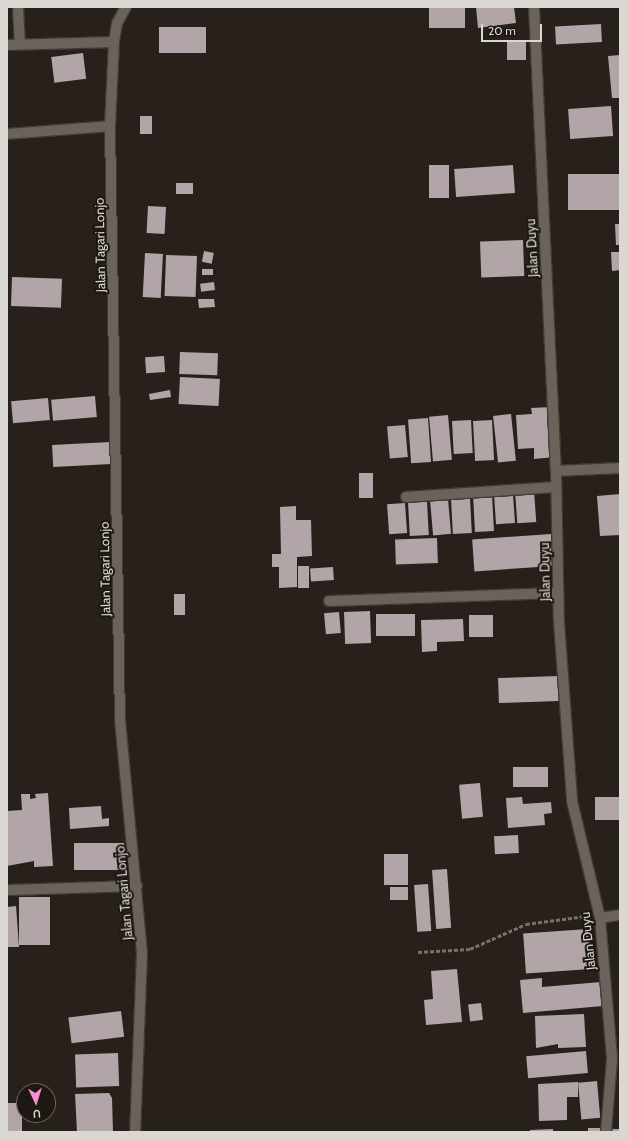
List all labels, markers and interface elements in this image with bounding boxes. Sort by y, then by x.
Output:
scale bar [483,16,544,42]
text: 20 m [488,23,516,38]
street label: Jalan Tagari Lonjo [91,198,109,292]
street label: Jalan Duyu [523,218,541,278]
street label: Jalan Tagari Lonjo [96,522,114,616]
street label: Jalan Duyu [537,543,553,601]
street label: Jalan Tagari Lonjo [112,845,136,941]
street label: Jalan Duyu [577,911,599,971]
north arrow [16,1083,56,1123]
text: U [32,1107,41,1121]

